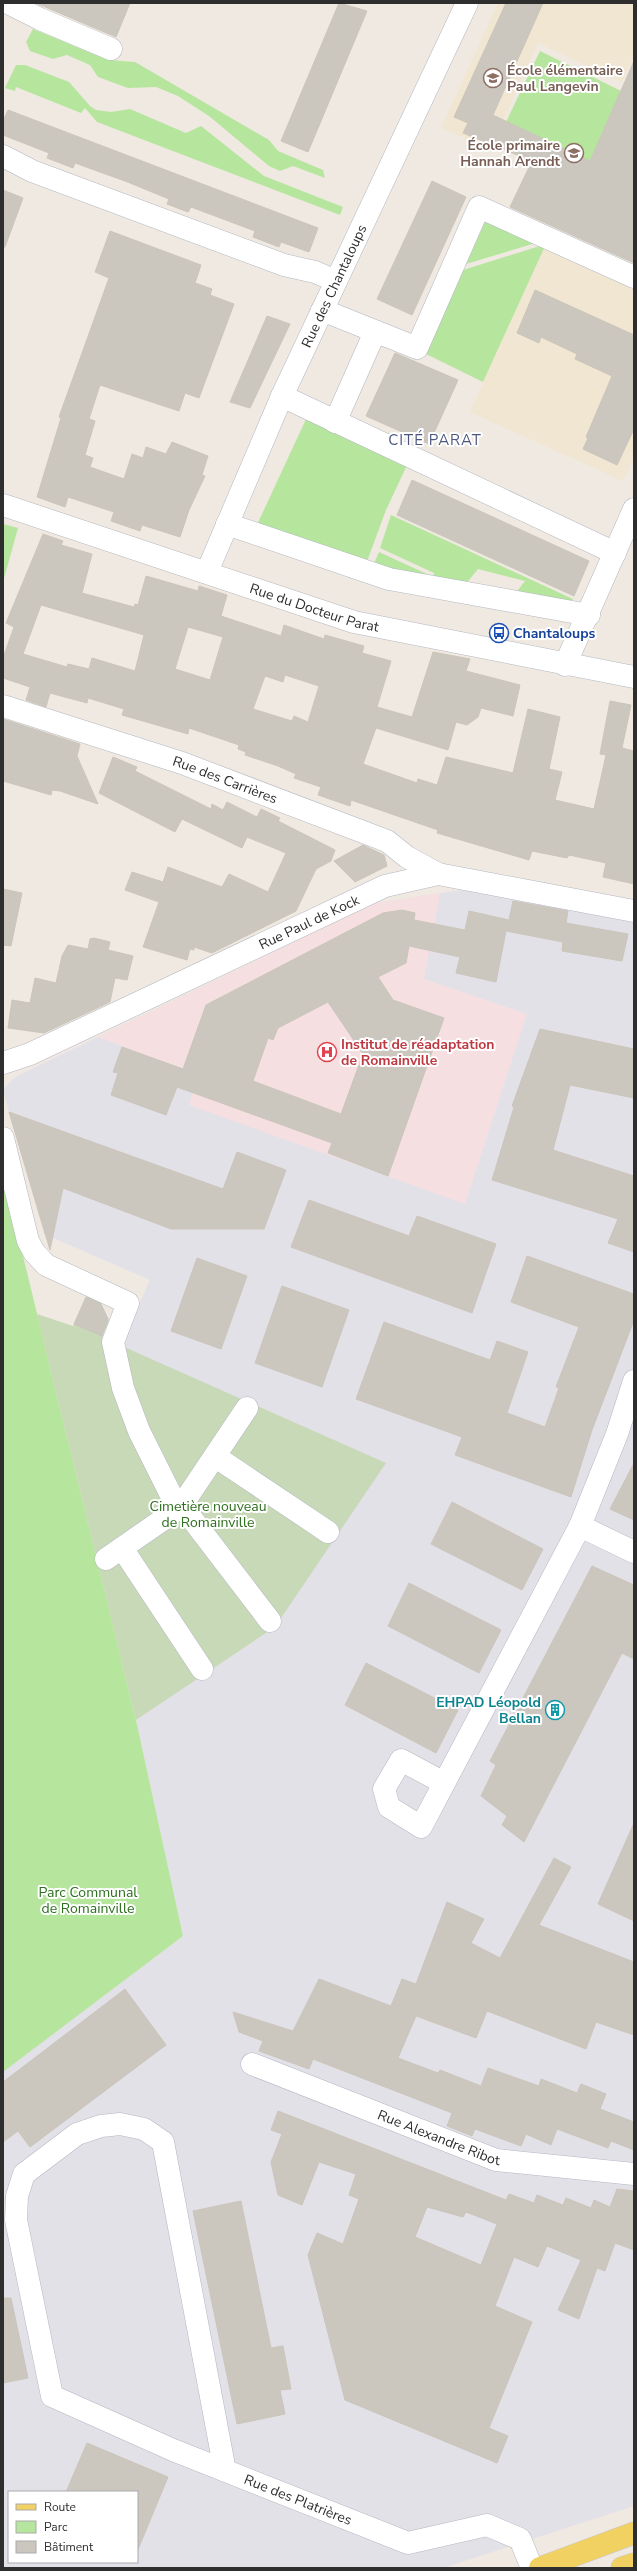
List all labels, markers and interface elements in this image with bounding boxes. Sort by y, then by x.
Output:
place label: École élémentaire Paul Langevin [507,61,623,96]
school or university icon: École élémentaire Paul Langevin [482,67,504,89]
place label: École primaire Hannah Arendt [460,136,561,171]
school or university icon: École primaire Hannah Arendt [563,142,585,164]
street label: Rue des Chantaloups [297,221,372,351]
district label: CITÉ PARAT [388,430,482,450]
street label: Rue du Docteur Parat [247,579,381,637]
bus stop icon: Chantaloups [488,622,510,644]
place label: Chantaloups [513,624,596,643]
street label: Rue des Carrières [170,752,280,809]
street label: Rue Paul de Kock [256,890,363,954]
place label: Institut de réadaptation de Romainville [341,1035,494,1070]
hospital icon: Institut de réadaptation de Romainville [316,1041,338,1063]
park label: Cimetière nouveau de Romainville [149,1497,267,1532]
place label: EHPAD Léopold Bellan [436,1693,541,1728]
building icon: EHPAD Léopold Bellan [544,1699,566,1721]
park label: Parc Communal de Romainville [38,1883,138,1918]
street label: Rue Alexandre Ribot [375,2105,501,2170]
street label: Rue des Platrières [241,2470,355,2530]
legend [8,2491,138,2563]
text: Route [44,2499,76,2515]
text: Parc [44,2519,68,2535]
text: Bâtiment [44,2539,94,2555]

